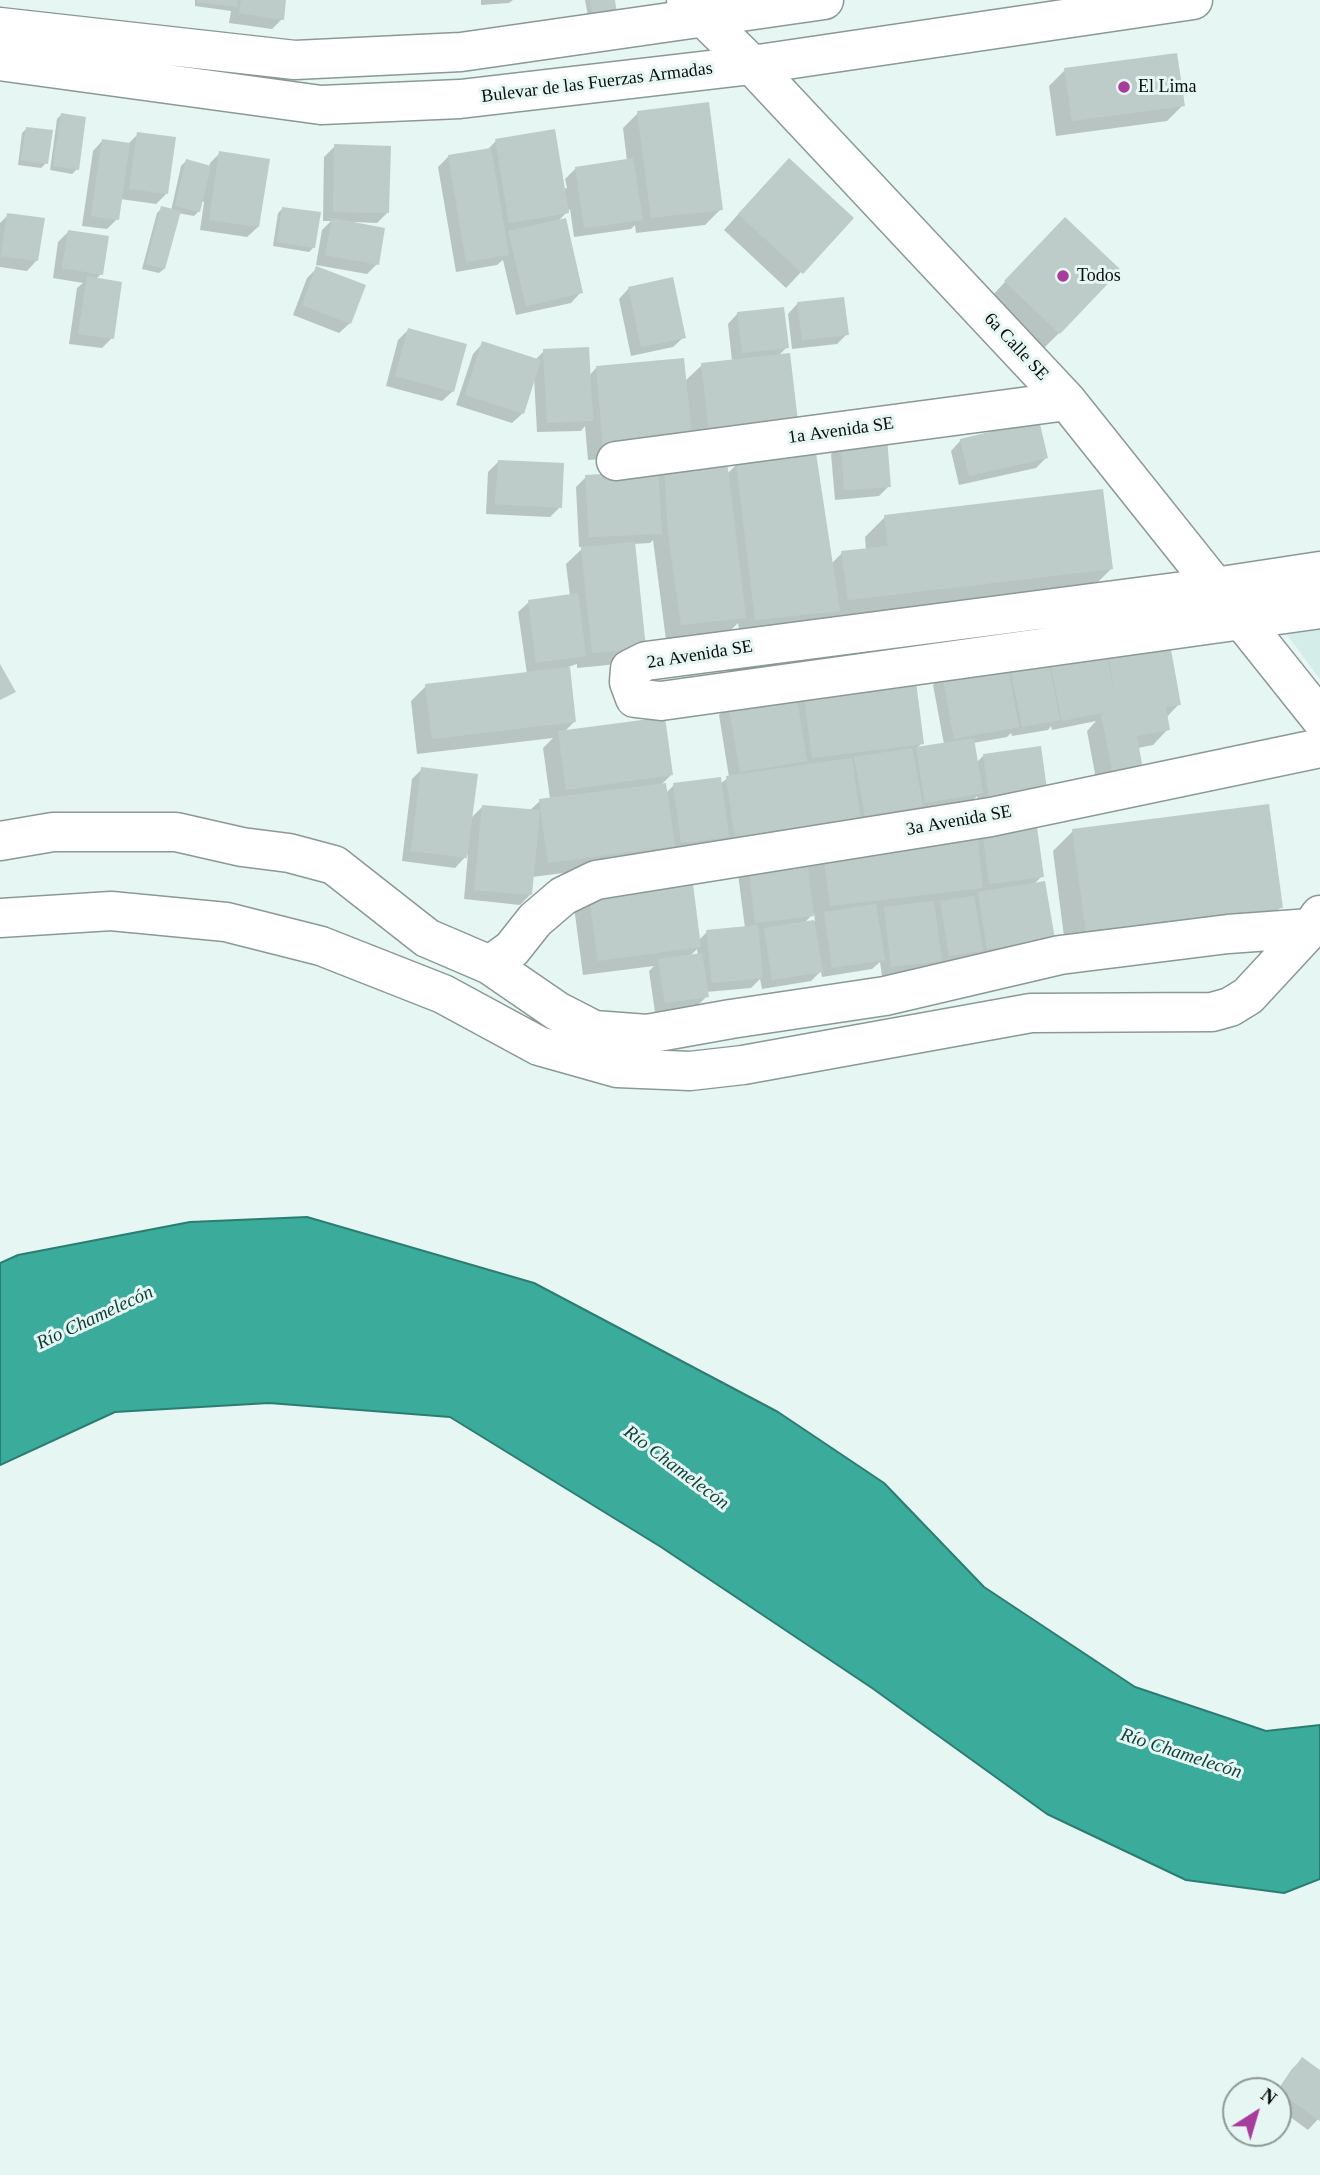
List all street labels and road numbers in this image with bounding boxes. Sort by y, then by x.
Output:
street label: Bulevar de las Fuerzas Armadas [480,58,714,108]
street label: 6a Calle SE [979,309,1053,385]
street label: 1a Avenida SE [787,413,895,449]
street label: 2a Avenida SE [646,636,754,674]
street label: 3a Avenida SE [905,801,1013,841]

